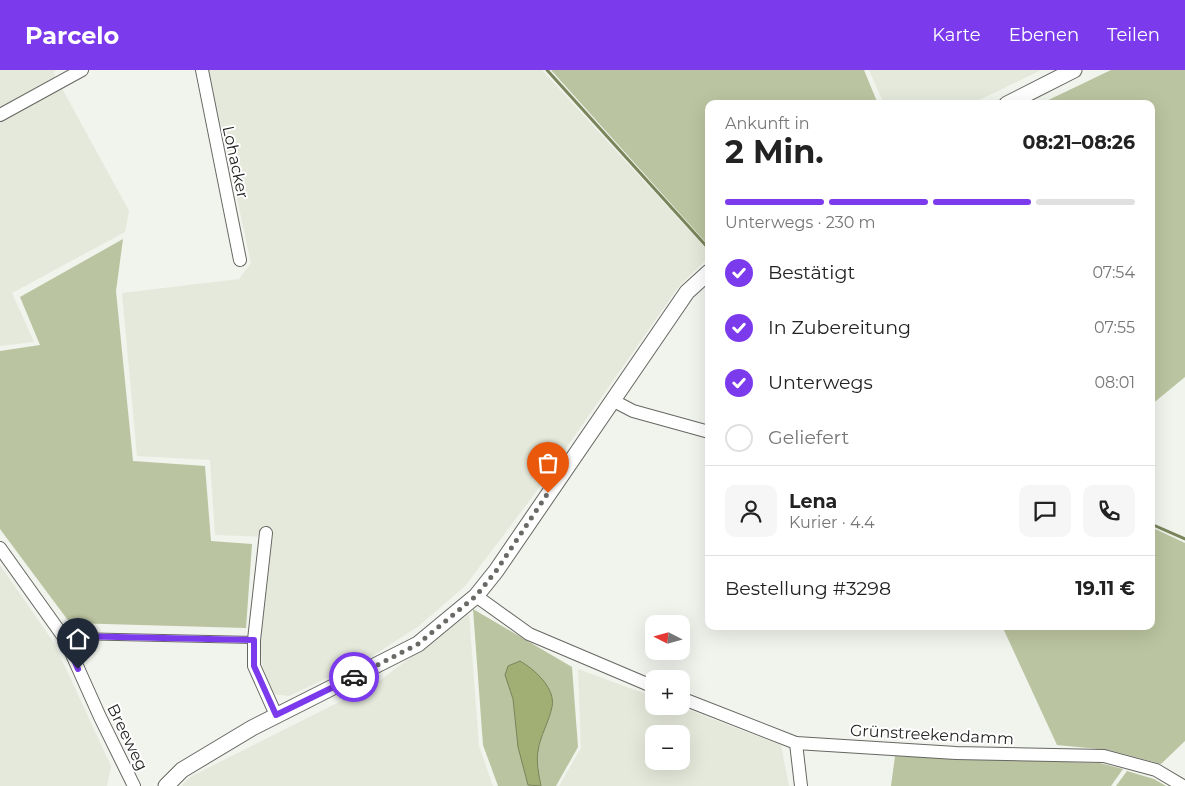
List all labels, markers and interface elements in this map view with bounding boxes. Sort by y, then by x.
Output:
text: Parcelo [25,21,119,50]
text: Karte [932,24,981,46]
text: Ebenen [1009,24,1079,46]
text: Teilen [1107,24,1160,46]
text: Ankunft in [725,114,810,133]
street label: Lohacker [219,124,252,200]
text: 08:21–08:26 [1023,131,1135,154]
text: 2 Min. [725,132,824,171]
text: Unterwegs · 230 m [725,213,876,232]
icon: check [725,259,753,287]
text: Bestätigt [768,261,855,284]
text: 07:54 [1092,263,1135,282]
icon: check [725,314,753,342]
text: In Zubereitung [768,316,911,339]
text: 07:55 [1094,318,1135,337]
icon: check [725,369,753,397]
text: Unterwegs [768,371,873,394]
text: 08:01 [1094,373,1135,392]
text: Geliefert [768,426,849,449]
pin [527,442,569,493]
icon: bag [534,449,562,477]
button: person [725,485,777,537]
button: chat [1019,485,1071,537]
button: phone [1083,485,1135,537]
text: Lena [789,490,837,513]
text: Kurier · 4.4 [789,513,875,532]
text: Bestellung #3298 [725,577,891,600]
text: 19.11 € [1075,577,1135,600]
north arrow [645,615,690,660]
map controls [645,615,690,770]
pin [57,618,99,669]
icon: home [64,625,92,653]
courier [329,652,379,702]
icon: car [340,663,368,691]
button: + [645,670,690,715]
street label: Breeweg [103,701,152,774]
street label: Grünstreekendamm [850,721,1014,748]
button: − [645,725,690,770]

